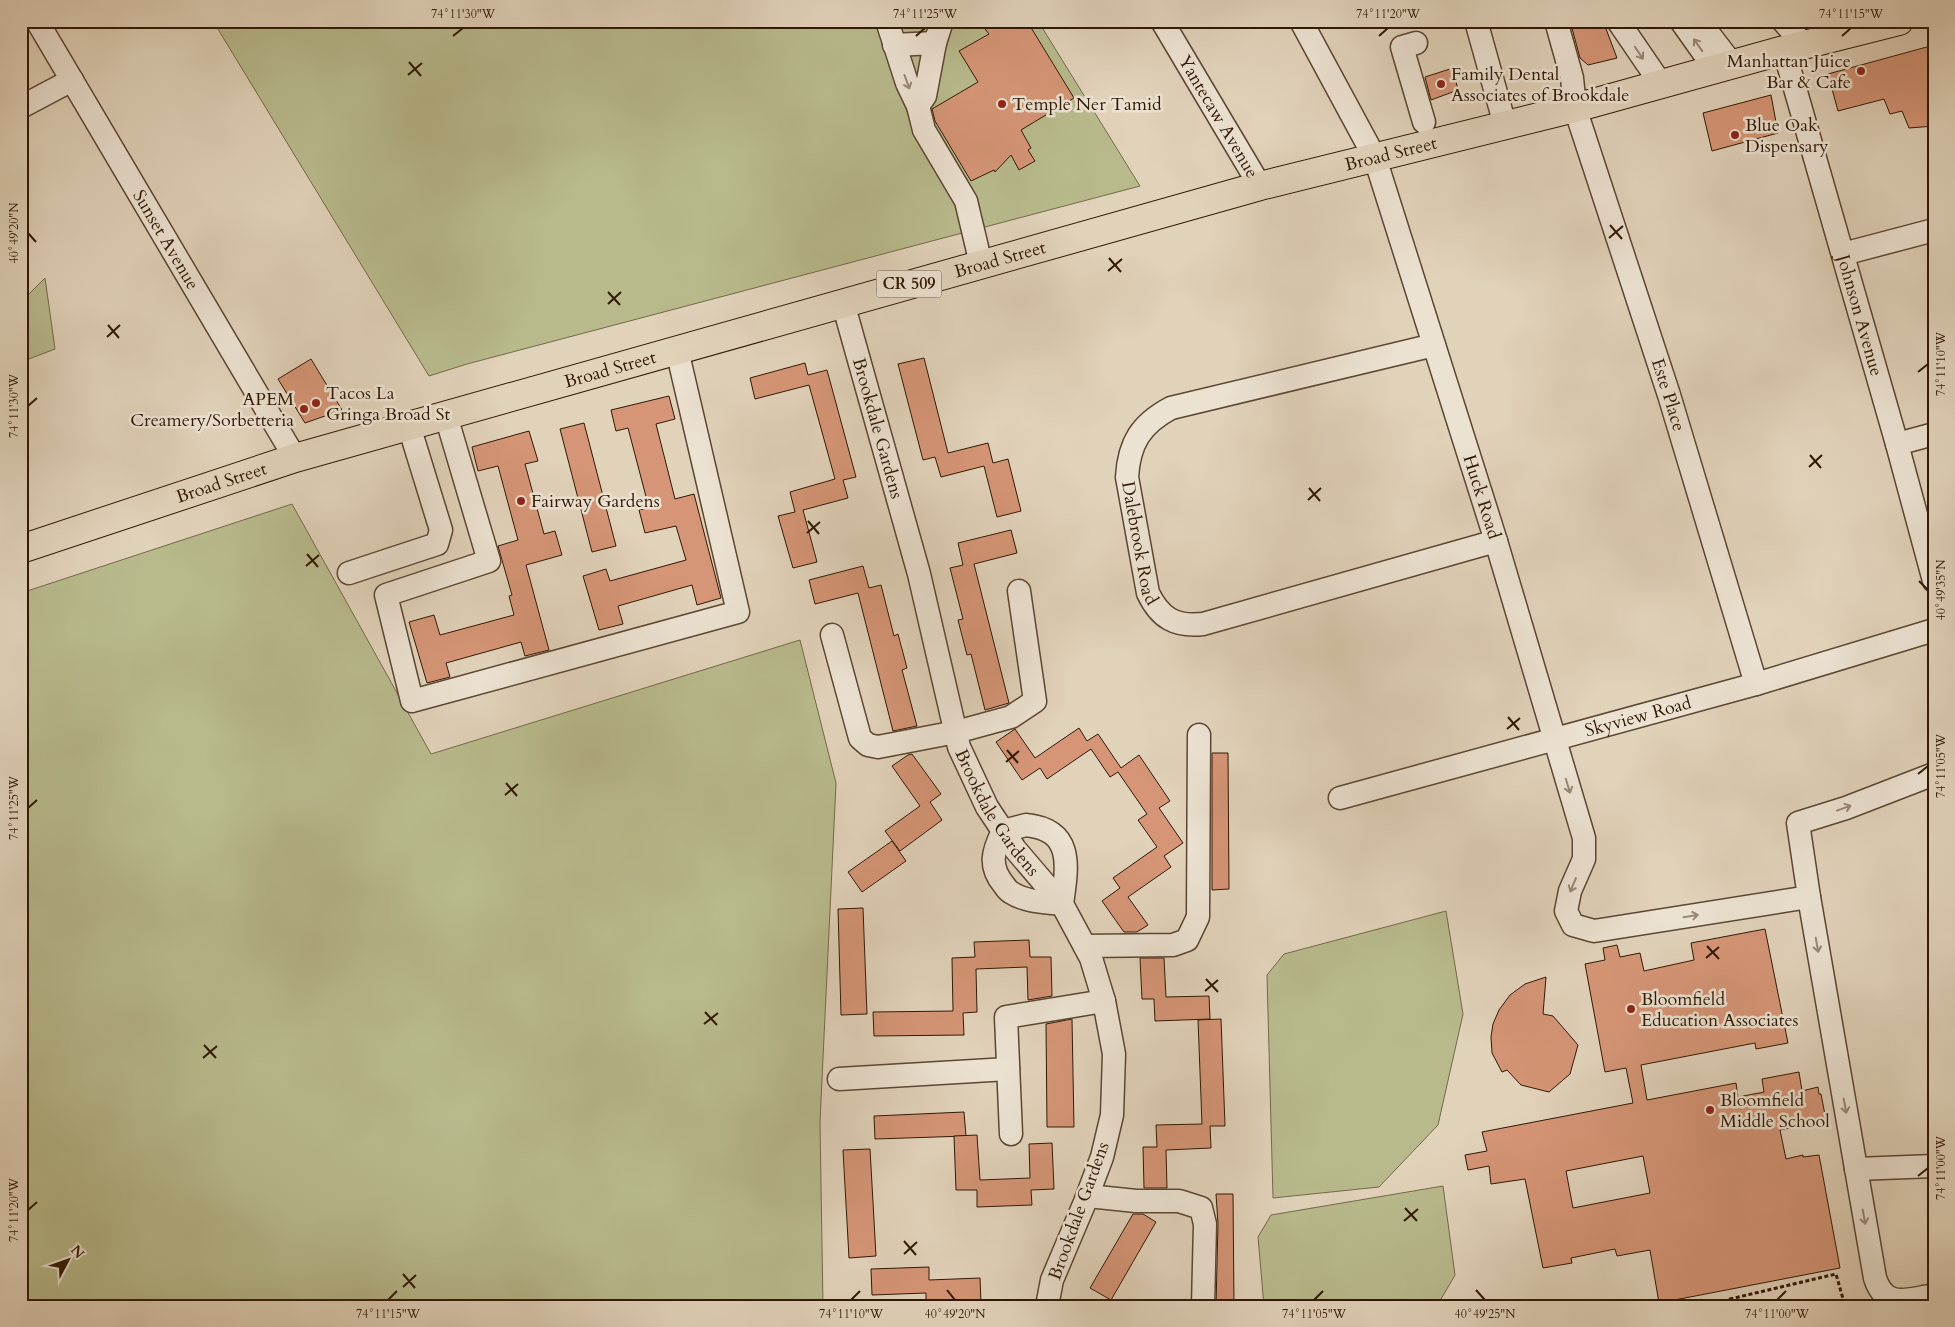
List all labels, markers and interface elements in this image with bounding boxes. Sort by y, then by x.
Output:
text: 74°11'30"W [431,6,496,22]
text: 74°11'25"W [893,6,958,22]
text: 74°11'20"W [1356,6,1421,22]
text: 74°11'15"W [1819,6,1884,22]
one-way arrow [1693,38,1703,52]
one-way arrow [1634,46,1644,60]
place label: Manhattan Juice Bar & Cafe [1727,49,1851,95]
street label: Yantecaw Avenue [1172,50,1265,183]
place label: Family Dental Associates of Brookdale [1451,62,1629,108]
marker: Manhattan Juice Bar & Cafe [1855,65,1867,77]
one-way arrow [903,73,912,89]
marker: Family Dental Associates of Brookdale [1435,78,1447,90]
place label: Temple Ner Tamid [1012,92,1162,117]
marker: Temple Ner Tamid [996,98,1008,110]
place label: Blue Oak Dispensary [1745,113,1829,159]
marker: Blue Oak Dispensary [1729,129,1741,141]
street label: Broad Street [1342,130,1440,177]
street label: Sunset Avenue [127,185,205,294]
text: 40°49'20"N [6,202,22,263]
street label: Broad Street [951,234,1049,284]
street label: Johnson Avenue [1830,249,1889,379]
road number: CR 509 [876,270,942,298]
text: 74°11'10"W [1933,331,1949,396]
street label: Broad Street [561,344,659,394]
street label: Brookdale Gardens [846,355,910,502]
street label: Este Place [1645,355,1692,434]
text: 74°11'30"W [6,373,22,438]
place label: Tacos La Gringa Broad St [326,381,451,427]
place label: APEM Creamery/Sorbetteria [130,387,294,433]
marker: Tacos La Gringa Broad St [310,397,322,409]
marker: APEM Creamery/Sorbetteria [298,403,310,415]
street label: Huck Road [1457,451,1507,543]
street label: Broad Street [173,456,270,509]
street label: Dalebrook Road [1116,479,1165,610]
place label: Fairway Gardens [531,489,660,514]
marker: Fairway Gardens [515,495,527,507]
text: 40°49'35"N [1933,559,1949,620]
street label: Skyview Road [1582,690,1694,743]
text: 74°11'05"W [1933,733,1949,798]
street label: Brookdale Gardens [949,745,1045,882]
text: 74°11'25"W [6,775,22,840]
one-way arrow [1564,778,1574,794]
one-way arrow [1836,803,1852,812]
one-way arrow [1568,877,1577,892]
one-way arrow [1682,911,1698,921]
one-way arrow [1813,937,1823,953]
place label: Bloomfield Education Associates [1641,987,1799,1033]
marker: Bloomfield Education Associates [1625,1003,1637,1015]
place label: Bloomfield Middle School [1720,1088,1830,1134]
one-way arrow [1840,1097,1850,1113]
marker: Bloomfield Middle School [1704,1104,1716,1116]
text: 74°11'00"W [1933,1135,1949,1200]
street label: Brookdale Gardens [1042,1138,1116,1284]
text: 74°11'20"W [6,1177,22,1242]
one-way arrow [1860,1208,1869,1224]
north arrow [42,1234,92,1284]
text: N [66,1241,89,1263]
text: 74°11'15"W [356,1306,421,1322]
text: 74°11'10"W [819,1306,884,1322]
text: 40°49'20"N [925,1306,986,1322]
text: 74°11'05"W [1282,1306,1347,1322]
text: 40°49'25"N [1455,1306,1516,1322]
text: 74°11'00"W [1745,1306,1810,1322]

